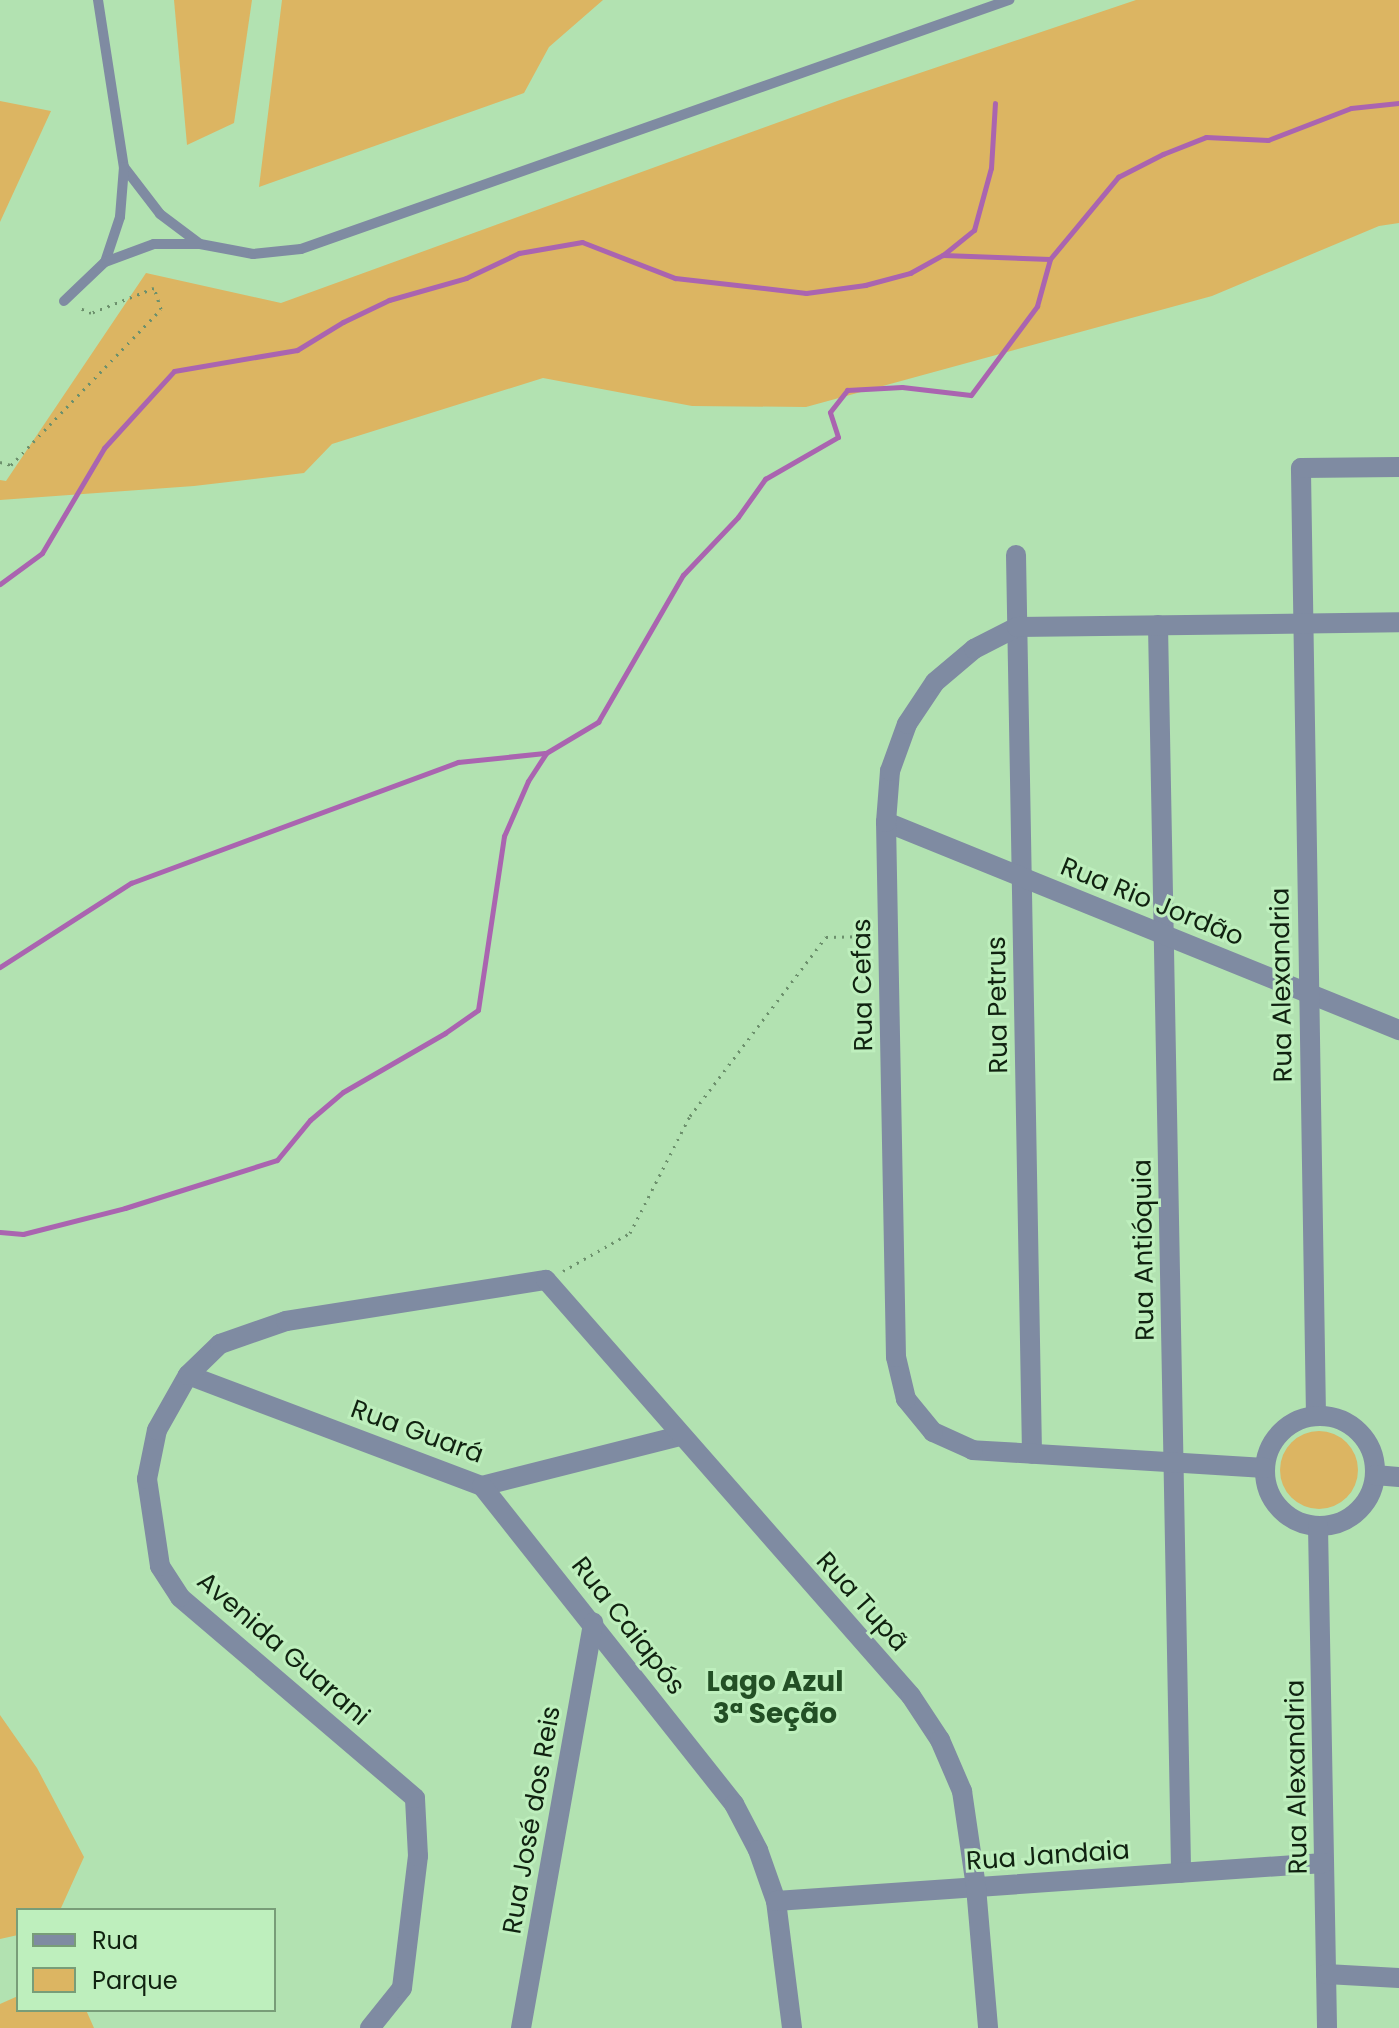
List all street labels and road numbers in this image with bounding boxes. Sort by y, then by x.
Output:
street label: Rua Rio Jordão [1056,851,1248,953]
street label: Rua Alexandria [1265,887,1299,1083]
street label: Rua Cefas [846,918,880,1052]
street label: Rua Petrus [981,936,1015,1074]
street label: Rua Antióquia [1127,1159,1161,1341]
street label: Rua Guará [347,1394,487,1470]
street label: Rua Tupã [809,1546,915,1658]
street label: Rua Caiapós [564,1551,692,1701]
street label: Avenida Guarani [190,1566,376,1732]
street label: Rua Alexandria [1280,1679,1314,1875]
street label: Rua José dos Reis [497,1704,567,1936]
street label: Rua Jandaia [965,1835,1131,1877]

